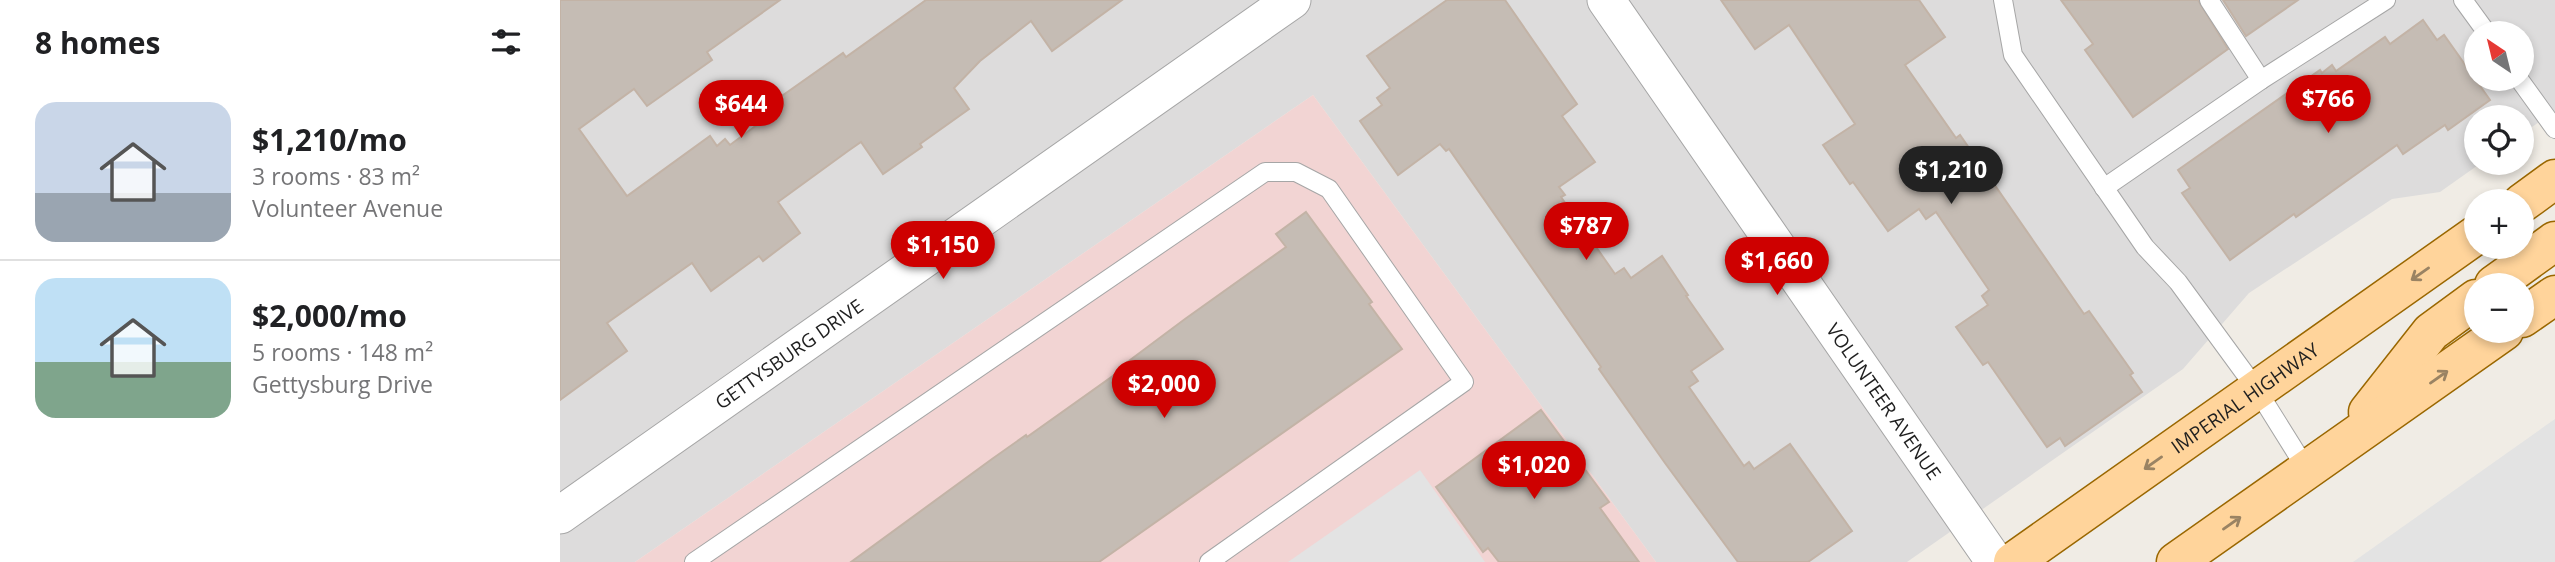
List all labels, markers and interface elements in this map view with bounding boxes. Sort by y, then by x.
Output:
north arrow [2464,21,2534,91]
map controls [2464,21,2534,343]
text: 8 homes [35,22,160,63]
icon: filters [487,23,525,61]
pin: $766 [2287,76,2369,135]
pin: $644 [700,80,782,140]
text: $766 [2302,82,2354,114]
text: $644 [715,87,767,119]
button: locate [2464,105,2534,175]
text: $1,210/mo [252,119,407,160]
icon: home [91,130,175,214]
pin: $1,210 [1894,146,2008,206]
text: $1,210 [1915,153,1987,185]
text: 3 rooms · 83 m² [252,160,420,192]
button: + [2464,189,2534,259]
text: Volunteer Avenue [252,192,443,224]
pin: $787 [1545,202,1627,262]
text: $787 [1560,209,1612,241]
pin: $1,150 [886,222,1000,281]
text: $1,150 [907,228,979,260]
pin: $1,660 [1720,238,1834,297]
text: $1,660 [1741,244,1813,276]
one-way arrow [2411,267,2430,281]
button: − [2464,273,2534,343]
street label: GETTYSBURG DRIVE [710,293,868,415]
text: $2,000/mo [252,295,407,336]
icon: home [91,306,175,390]
street label: VOLUNTEER AVENUE [1820,318,1947,485]
text: 5 rooms · 148 m² [252,336,433,368]
street label: IMPERIAL HIGHWAY [2166,337,2325,459]
pin: $2,000 [1107,360,1221,420]
text: $2,000 [1128,367,1200,399]
text: Gettysburg Drive [252,368,433,400]
one-way arrow [2429,370,2448,384]
pin: $1,020 [1477,442,1591,501]
text: $1,020 [1498,448,1570,480]
one-way arrow [2144,456,2163,470]
one-way arrow [2222,516,2241,530]

